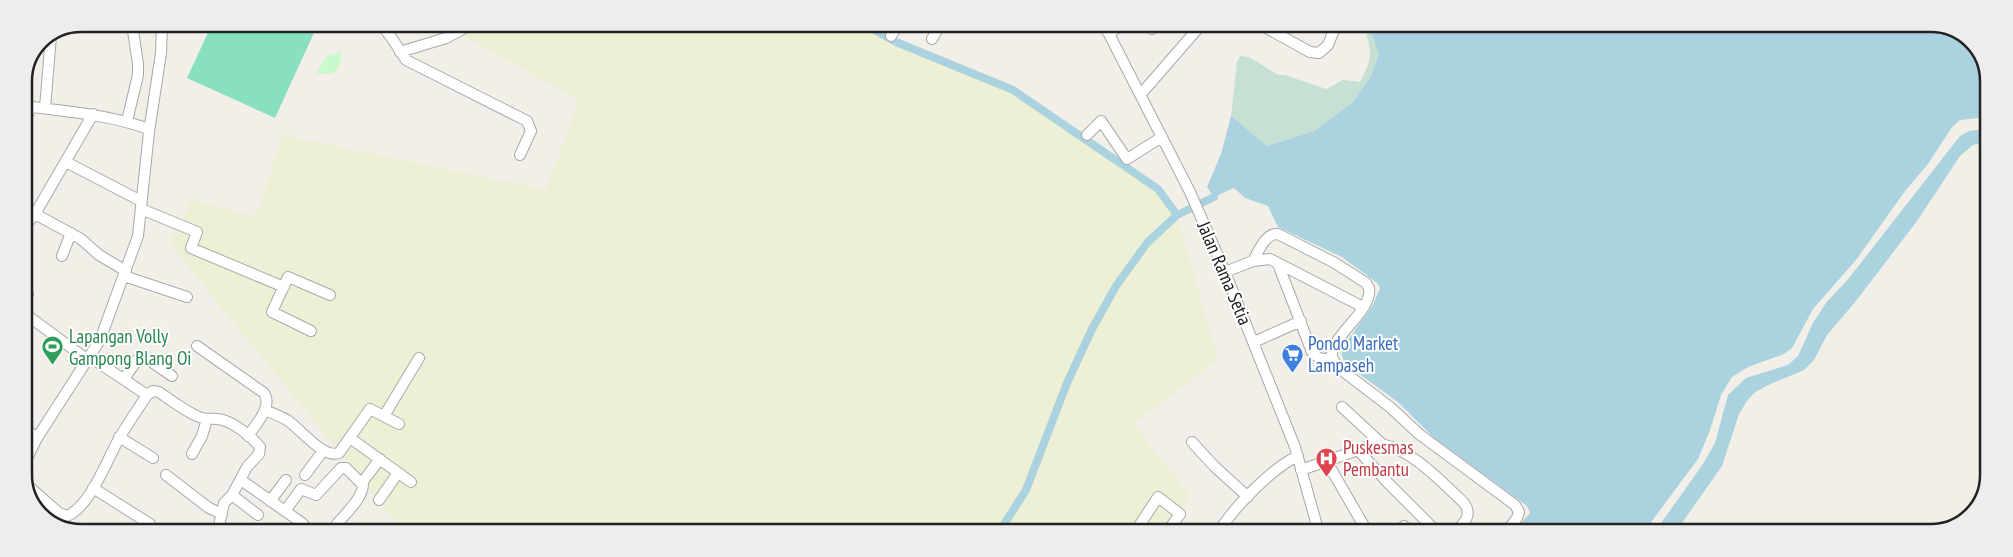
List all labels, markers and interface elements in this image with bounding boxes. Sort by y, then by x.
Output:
street label: Jalan Rama Setia [1192,217,1258,328]
place label: Lapangan Volly Gampong Blang Oi [69,324,191,370]
place label: Pondo Market Lampaseh [1308,331,1399,377]
sports icon: Lapangan Volly Gampong Blang Oi [41,335,65,366]
supermarket icon: Pondo Market Lampaseh [1280,342,1304,373]
place label: Puskesmas Pembantu [1343,435,1414,481]
hospital icon: Puskesmas Pembantu [1315,446,1339,477]

